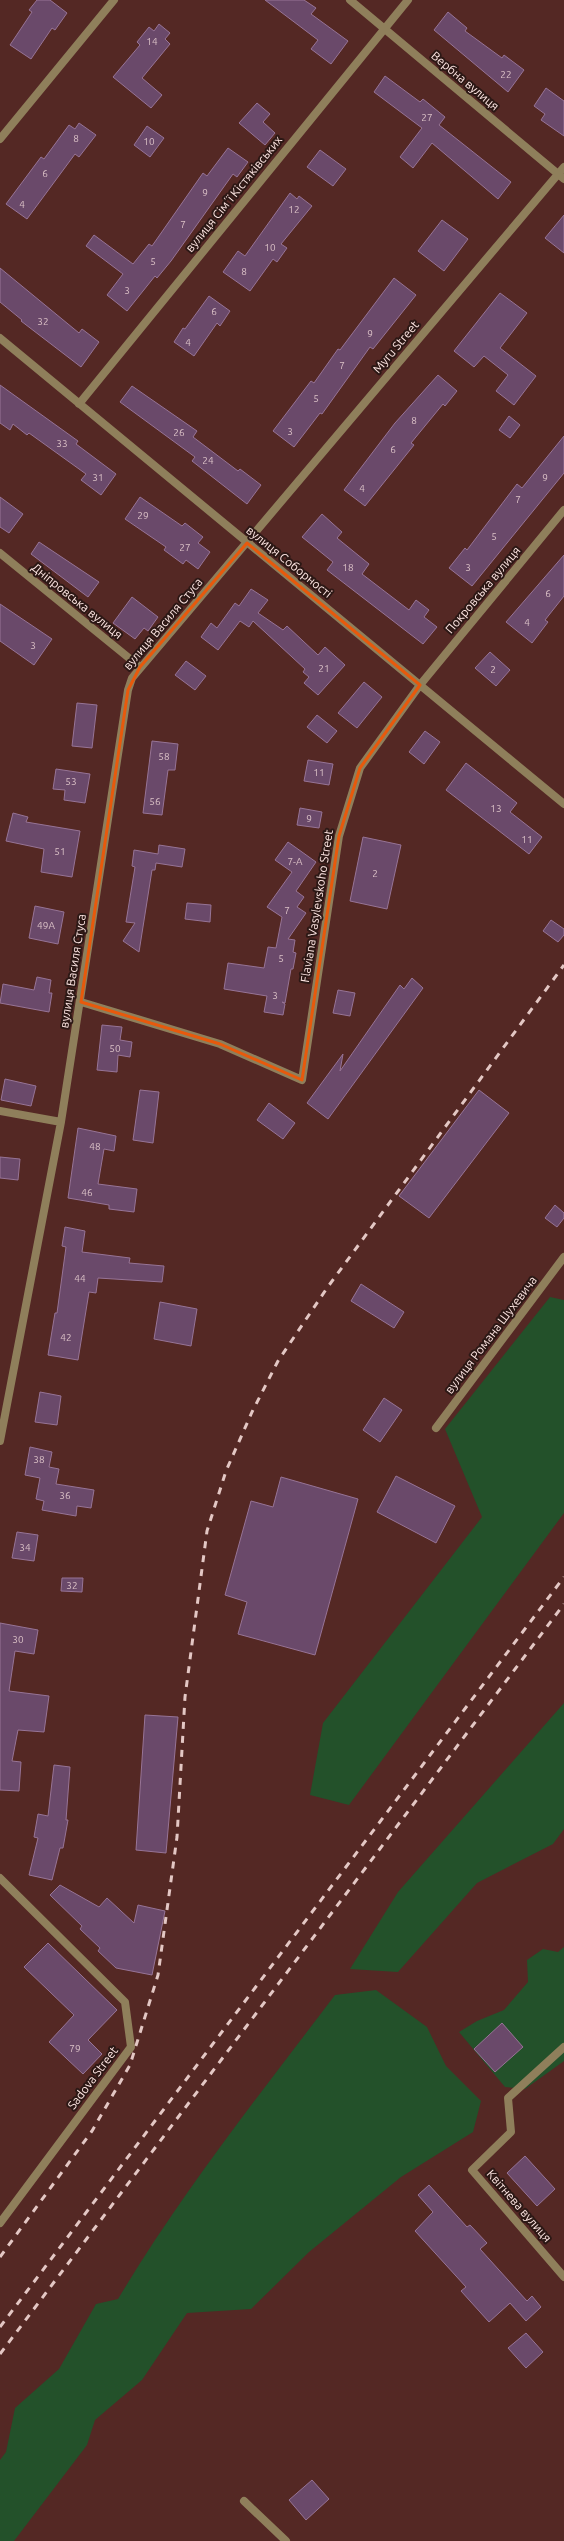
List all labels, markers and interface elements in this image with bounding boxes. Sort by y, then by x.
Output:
house number: 14 [146,36,158,47]
street label: Вербна вулиця [429,49,502,113]
house number: 22 [500,69,512,80]
house number: 27 [421,112,433,123]
house number: 8 [73,133,79,144]
street label: вулиця Сімʼї Кістяківських [183,133,284,254]
house number: 10 [143,136,155,147]
house number: 6 [42,168,48,179]
house number: 9 [202,187,208,198]
house number: 4 [19,199,25,210]
house number: 12 [288,204,300,215]
house number: 7 [180,219,186,230]
house number: 10 [264,242,276,253]
house number: 5 [150,256,156,267]
house number: 8 [241,266,247,277]
house number: 3 [124,285,130,296]
house number: 6 [211,306,217,317]
house number: 32 [37,316,49,327]
street label: Myru Street [370,318,421,375]
house number: 9 [367,328,373,339]
house number: 4 [185,337,191,348]
house number: 7 [339,360,345,371]
house number: 5 [313,393,319,404]
house number: 8 [411,415,417,426]
house number: 3 [287,426,293,437]
house number: 26 [173,427,185,438]
house number: 33 [56,438,68,449]
house number: 6 [390,444,396,455]
house number: 24 [202,455,214,466]
house number: 31 [92,472,104,483]
house number: 9 [542,472,548,483]
house number: 4 [359,483,365,494]
house number: 7 [515,494,521,505]
house number: 29 [137,510,149,521]
street label: вулиця Соборності [244,523,335,600]
house number: 5 [491,531,497,542]
house number: 27 [179,542,191,553]
street label: Покровська вулиця [443,544,523,636]
street label: Дніпровська вулиця [30,560,125,641]
house number: 18 [342,562,354,573]
house number: 3 [465,562,471,573]
street label: вулиця Василя Стуса [121,575,205,672]
house number: 6 [545,588,551,599]
house number: 4 [524,617,530,628]
house number: 3 [30,640,36,651]
house number: 21 [318,663,330,674]
house number: 2 [490,664,496,675]
house number: 58 [158,751,170,762]
house number: 11 [313,767,325,778]
house number: 53 [65,776,77,787]
house number: 56 [149,796,161,807]
house number: 13 [490,803,502,814]
house number: 9 [306,813,312,824]
street label: Flaviana Vasylevskoho Street [298,828,335,983]
house number: 11 [521,834,533,845]
house number: 51 [54,846,66,857]
house number: 7-А [287,856,303,867]
house number: 2 [372,868,378,879]
house number: 7 [284,905,290,916]
street label: вулиця Василя Стуса [57,913,88,1029]
house number: 49А [37,920,55,931]
house number: 5 [278,953,284,964]
house number: 3 [272,990,278,1001]
house number: 50 [109,1043,121,1054]
house number: 48 [89,1141,101,1152]
house number: 46 [81,1187,93,1198]
house number: 44 [74,1273,86,1284]
street label: вулиця Романа Шухевича [442,1273,539,1396]
house number: 42 [60,1332,72,1343]
house number: 38 [33,1454,45,1465]
house number: 36 [59,1490,71,1501]
house number: 34 [19,1542,31,1553]
house number: 32 [66,1580,78,1591]
house number: 30 [12,1634,24,1645]
house number: 79 [69,2043,81,2054]
street label: Sadova Street [65,2044,120,2111]
street label: Квітнева вулиця [485,2167,554,2244]

